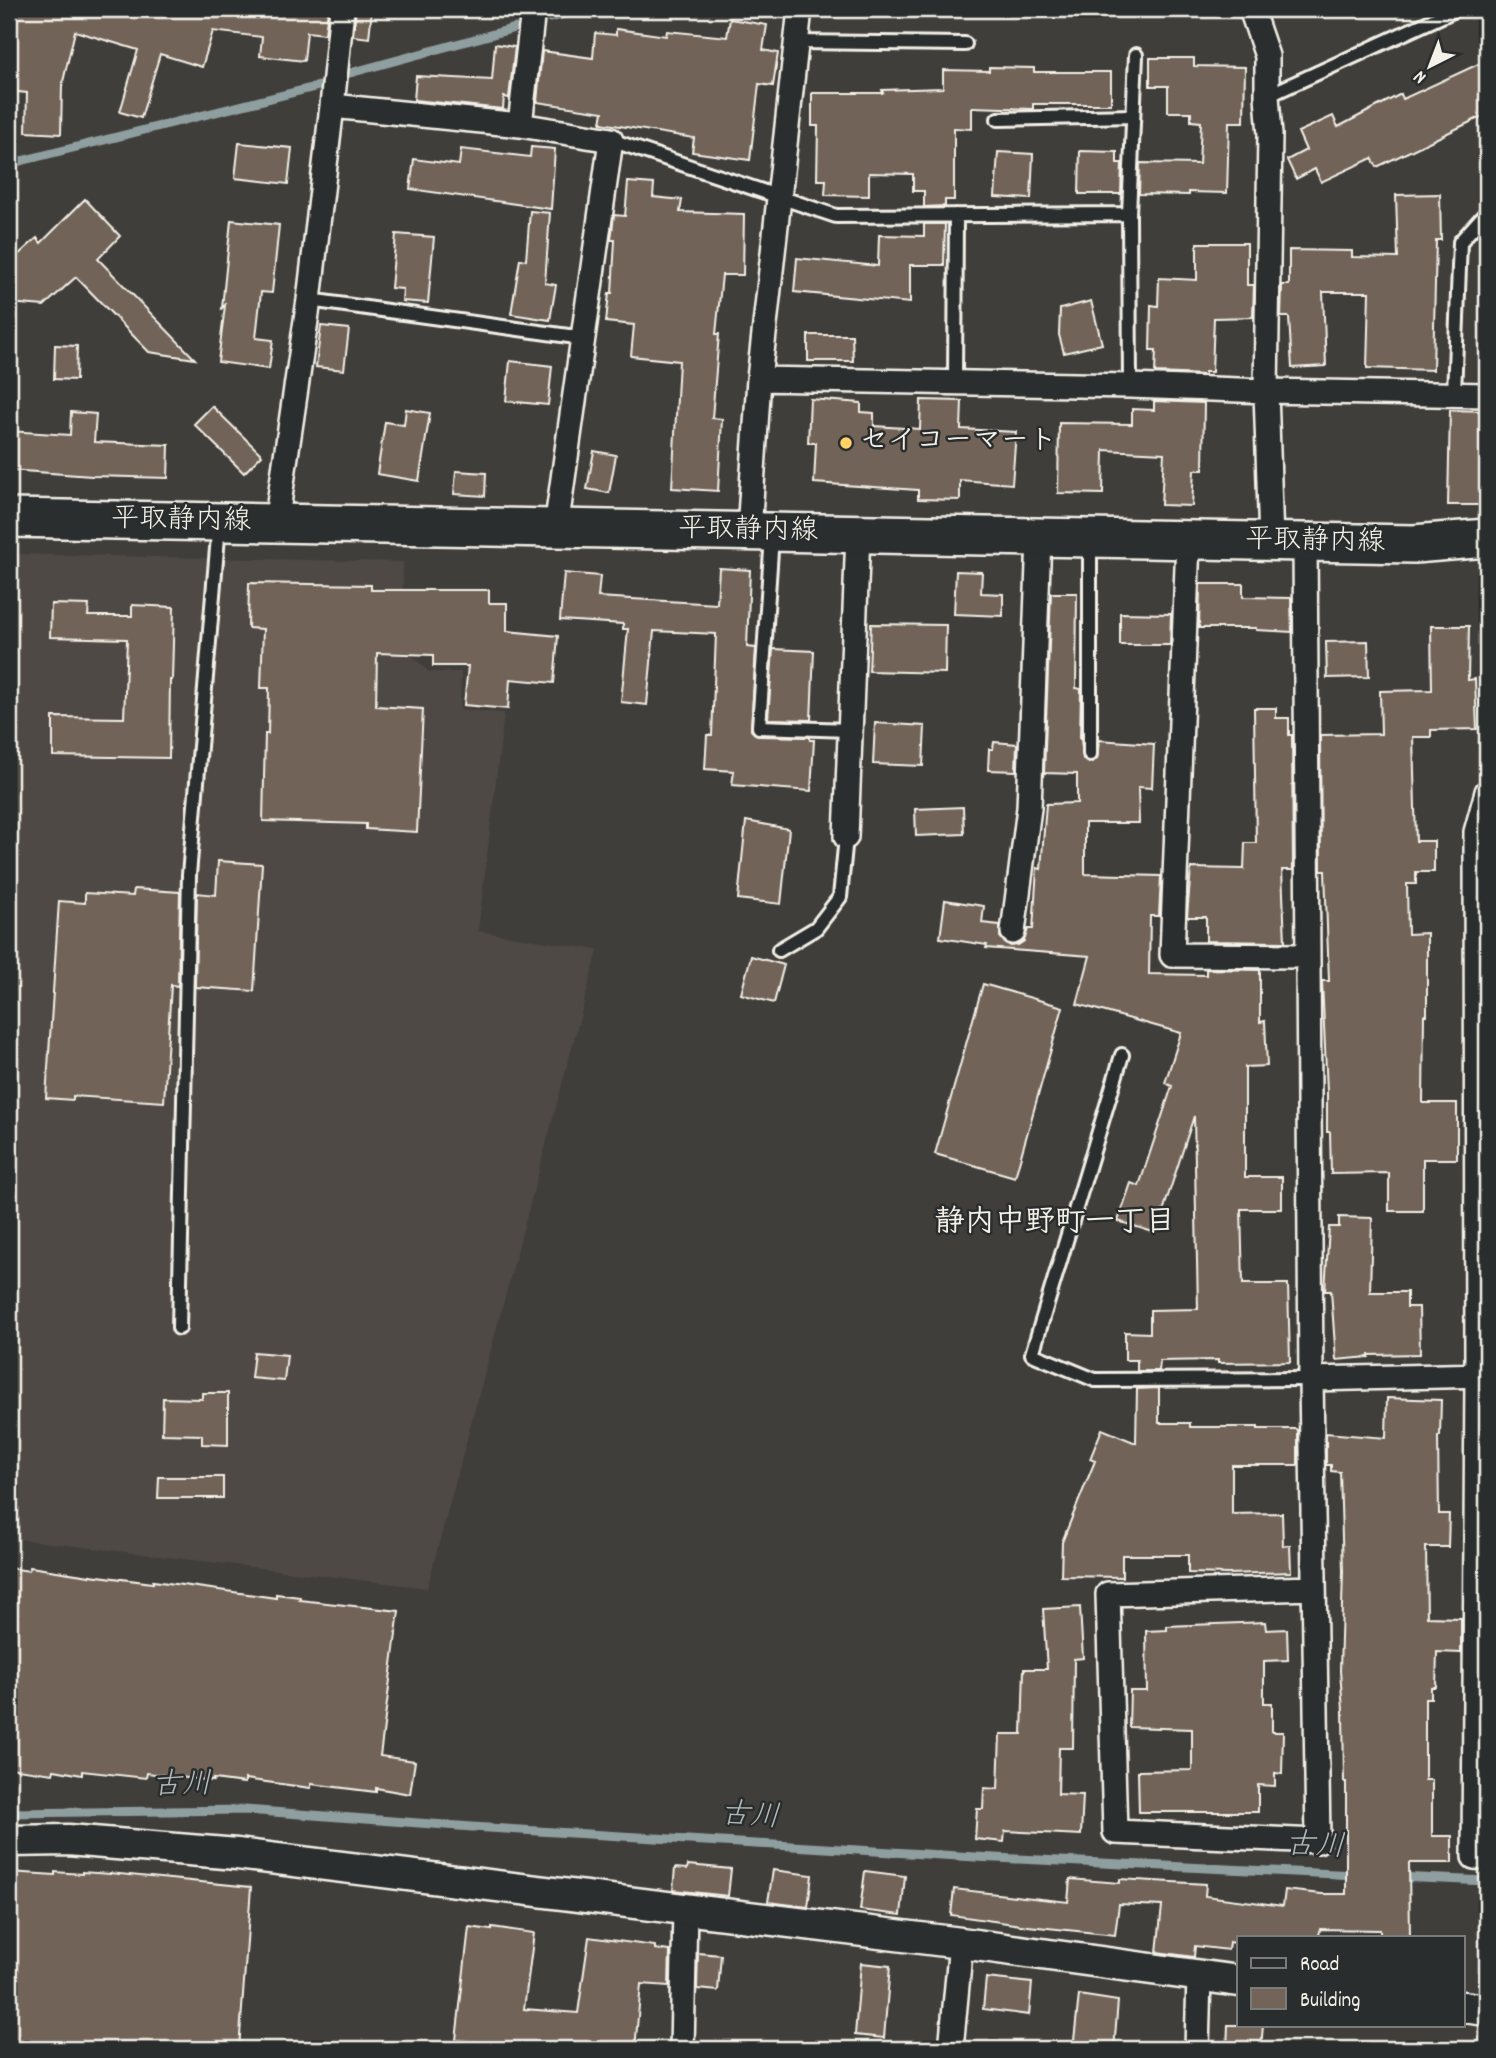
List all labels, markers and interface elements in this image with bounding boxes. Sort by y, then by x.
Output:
north arrow [1394,32,1464,102]
text: N [1408,63,1433,89]
place label: セイコーマート [860,423,1057,463]
marker: セイコーマート [838,435,854,451]
street label: 平取静内線 [111,501,251,543]
street label: 平取静内線 [678,511,818,553]
street label: 平取静内線 [1245,522,1385,564]
district label: 静内中野町一丁目 [935,1203,1175,1246]
water label: 古川 [152,1765,212,1809]
water label: 古川 [719,1794,781,1842]
water label: 古川 [1284,1825,1346,1871]
legend [1237,1936,1464,2026]
text: Road [1300,1951,1339,1981]
text: Building [1300,1987,1360,2017]

